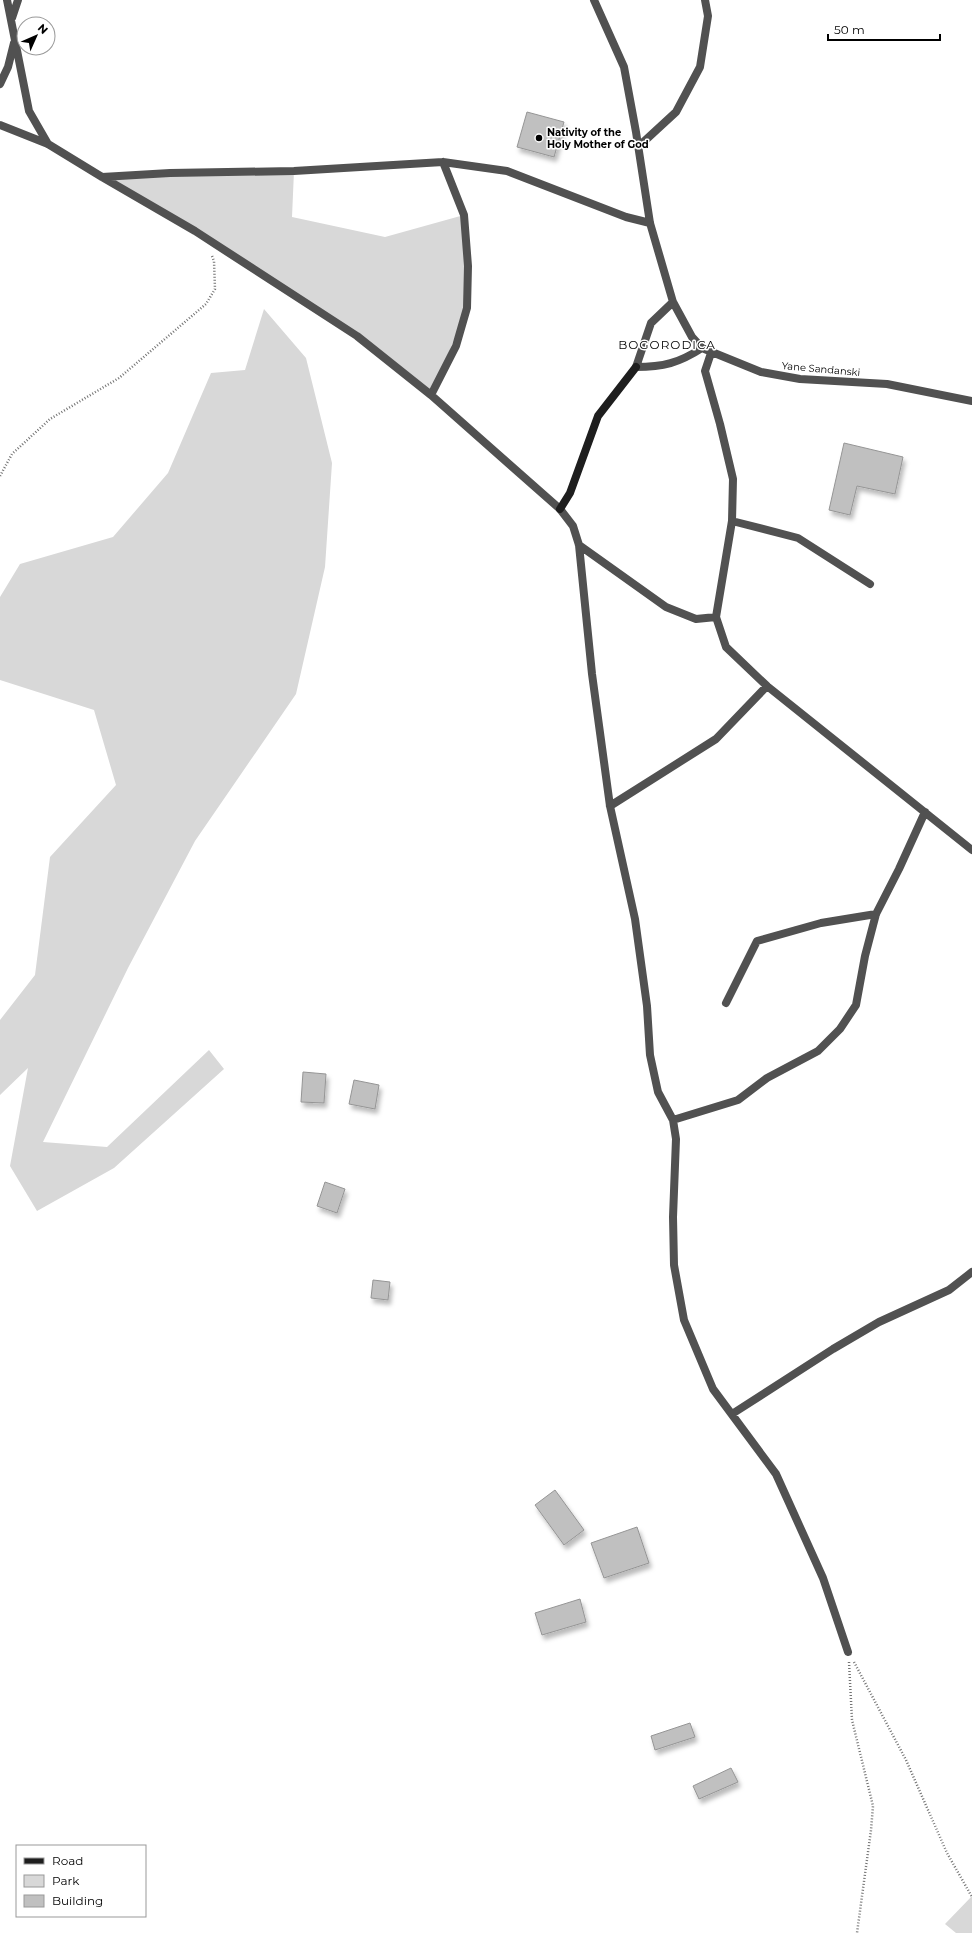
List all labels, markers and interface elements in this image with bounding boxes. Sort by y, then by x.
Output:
north arrow [16,16,56,56]
scale bar [828,16,940,42]
text: N [35,21,51,37]
text: 50 m [834,22,865,37]
place label: Nativity of the Holy Mother of God [547,126,649,151]
marker: Nativity of the Holy Mother of God [534,133,544,143]
district label: BOGORODICA [618,337,716,352]
street label: Yane Sandanski [781,359,861,379]
legend [16,1845,146,1917]
text: Road [52,1853,83,1868]
text: Park [52,1873,80,1888]
text: Building [52,1893,103,1908]

